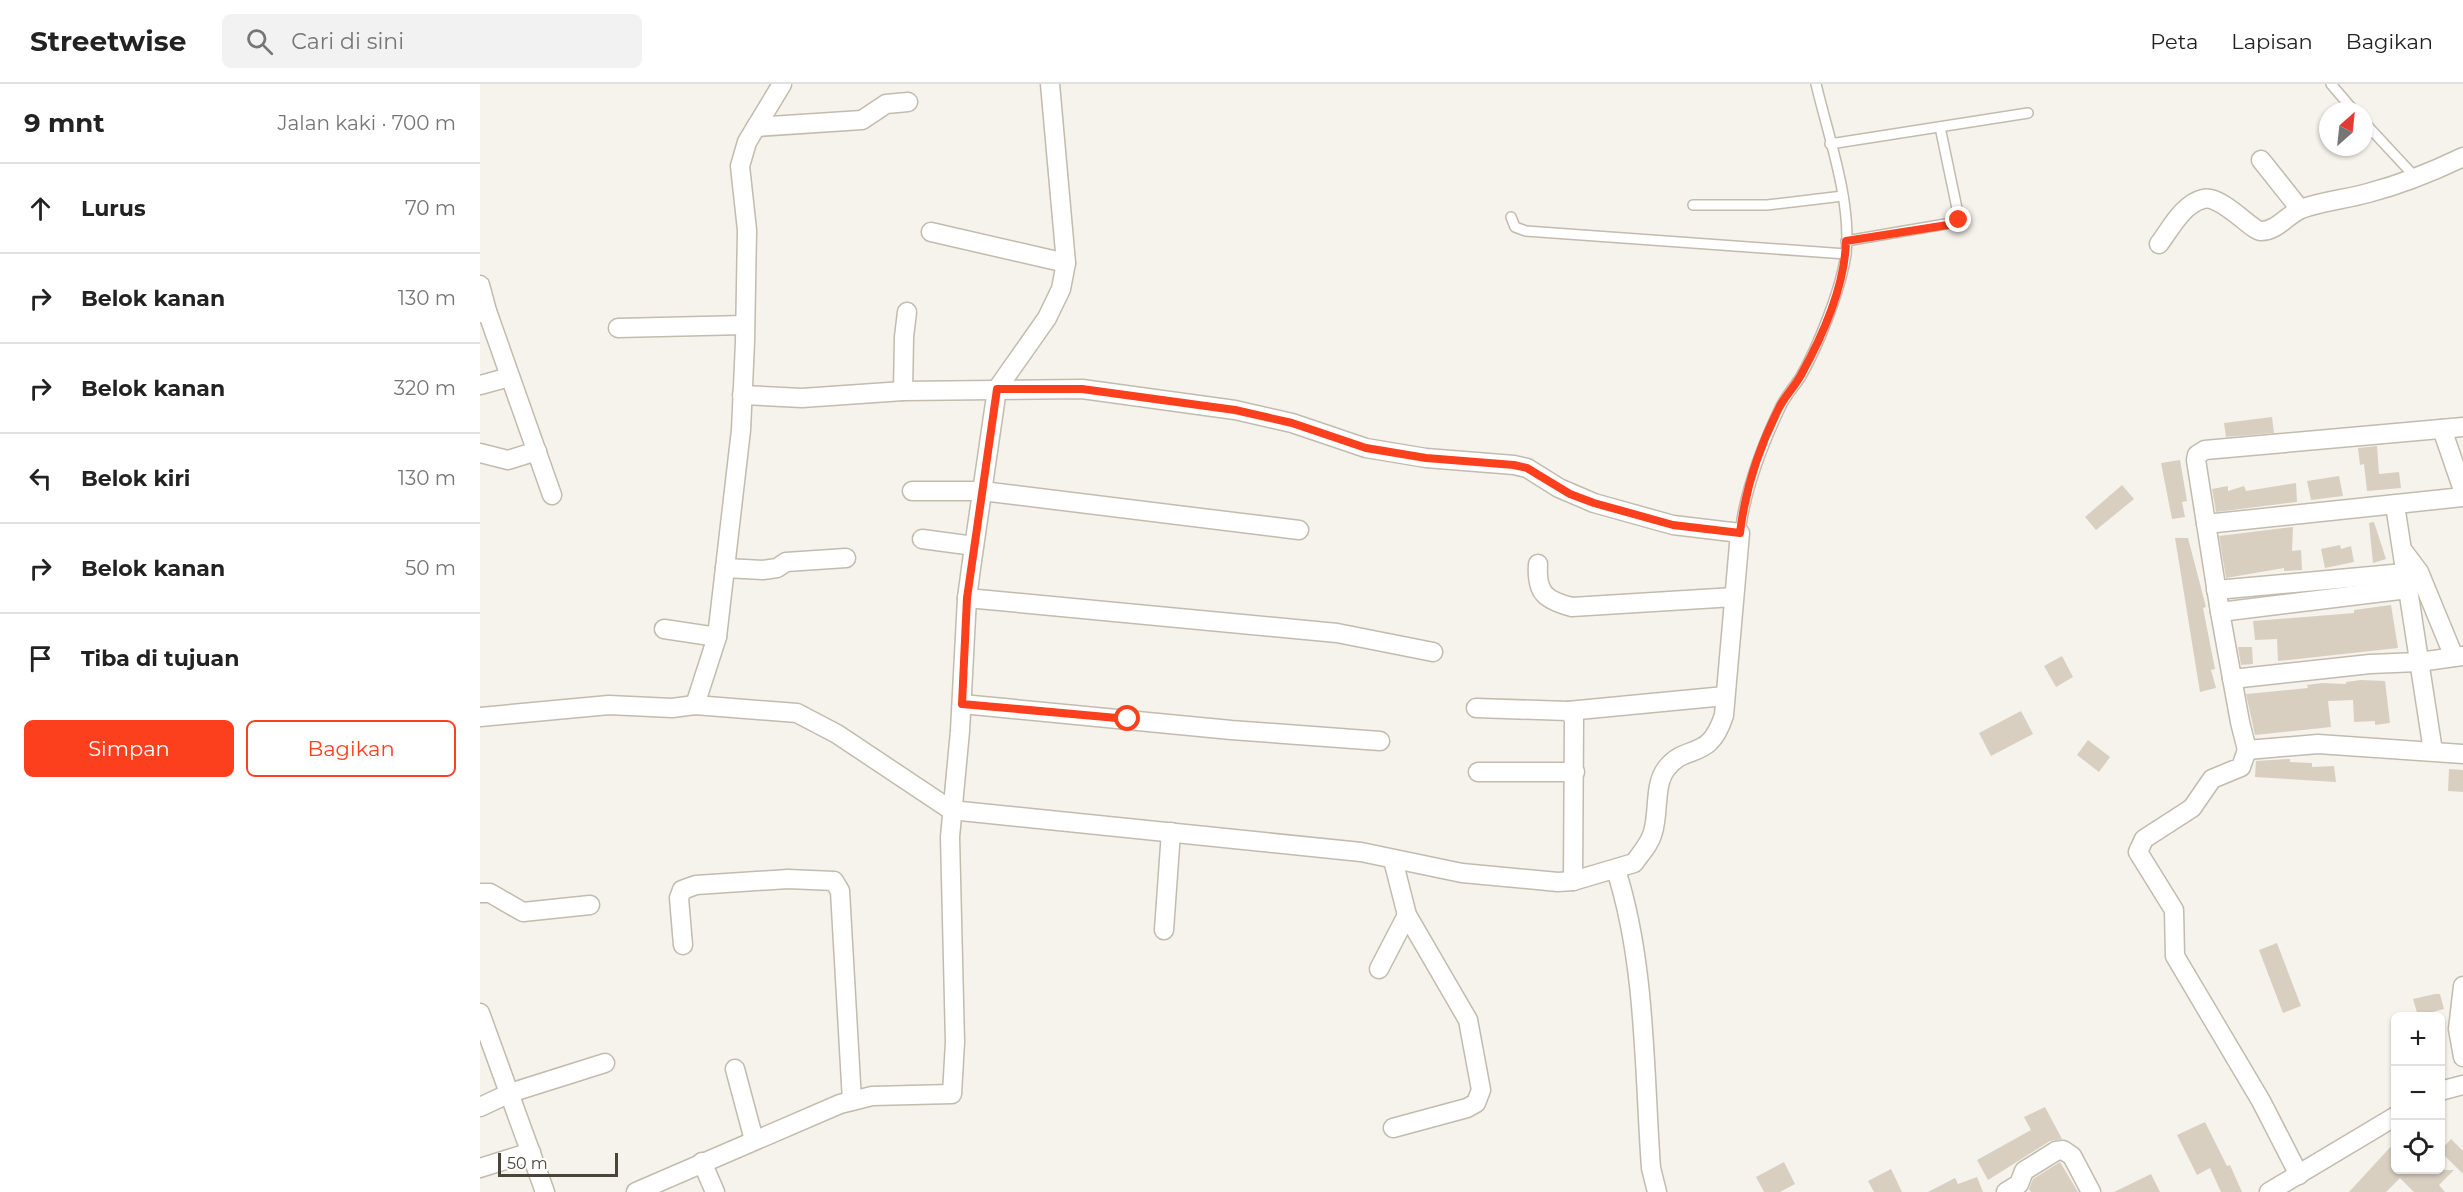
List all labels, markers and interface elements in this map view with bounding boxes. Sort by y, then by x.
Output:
search box [222,14,642,68]
text: Streetwise [30,24,186,58]
icon: search [243,25,276,58]
text: Cari di sini [291,28,404,55]
text: Peta [2150,29,2198,54]
text: Lapisan [2231,29,2313,54]
text: Bagikan [2346,29,2433,54]
north arrow [2319,102,2373,156]
text: 9 mnt [24,107,104,139]
text: Jalan kaki · 700 m [278,111,456,135]
icon: ahead [24,192,57,225]
text: Lurus [81,195,146,222]
text: 70 m [405,196,456,220]
route end [1945,206,1971,232]
icon: right [24,282,57,315]
text: Belok kanan [81,285,225,312]
text: 130 m [398,286,456,310]
icon: right [24,372,57,405]
text: Belok kanan [81,375,225,402]
text: 320 m [394,376,456,400]
icon: left [24,462,57,495]
text: Belok kiri [81,465,190,492]
text: 130 m [398,466,456,490]
icon: right [24,552,57,585]
text: Belok kanan [81,555,225,582]
text: 50 m [405,556,456,580]
icon: arrive [24,642,57,675]
text: Tiba di tujuan [81,645,239,672]
route start [1114,705,1140,731]
button: Simpan [24,720,234,777]
button: Bagikan [246,720,456,777]
map controls [2391,1012,2445,1174]
button: + [2391,1012,2445,1066]
button: − [2391,1066,2445,1120]
button: locate [2391,1120,2445,1174]
scale bar [498,1150,618,1178]
text: 50 m [507,1154,548,1173]

